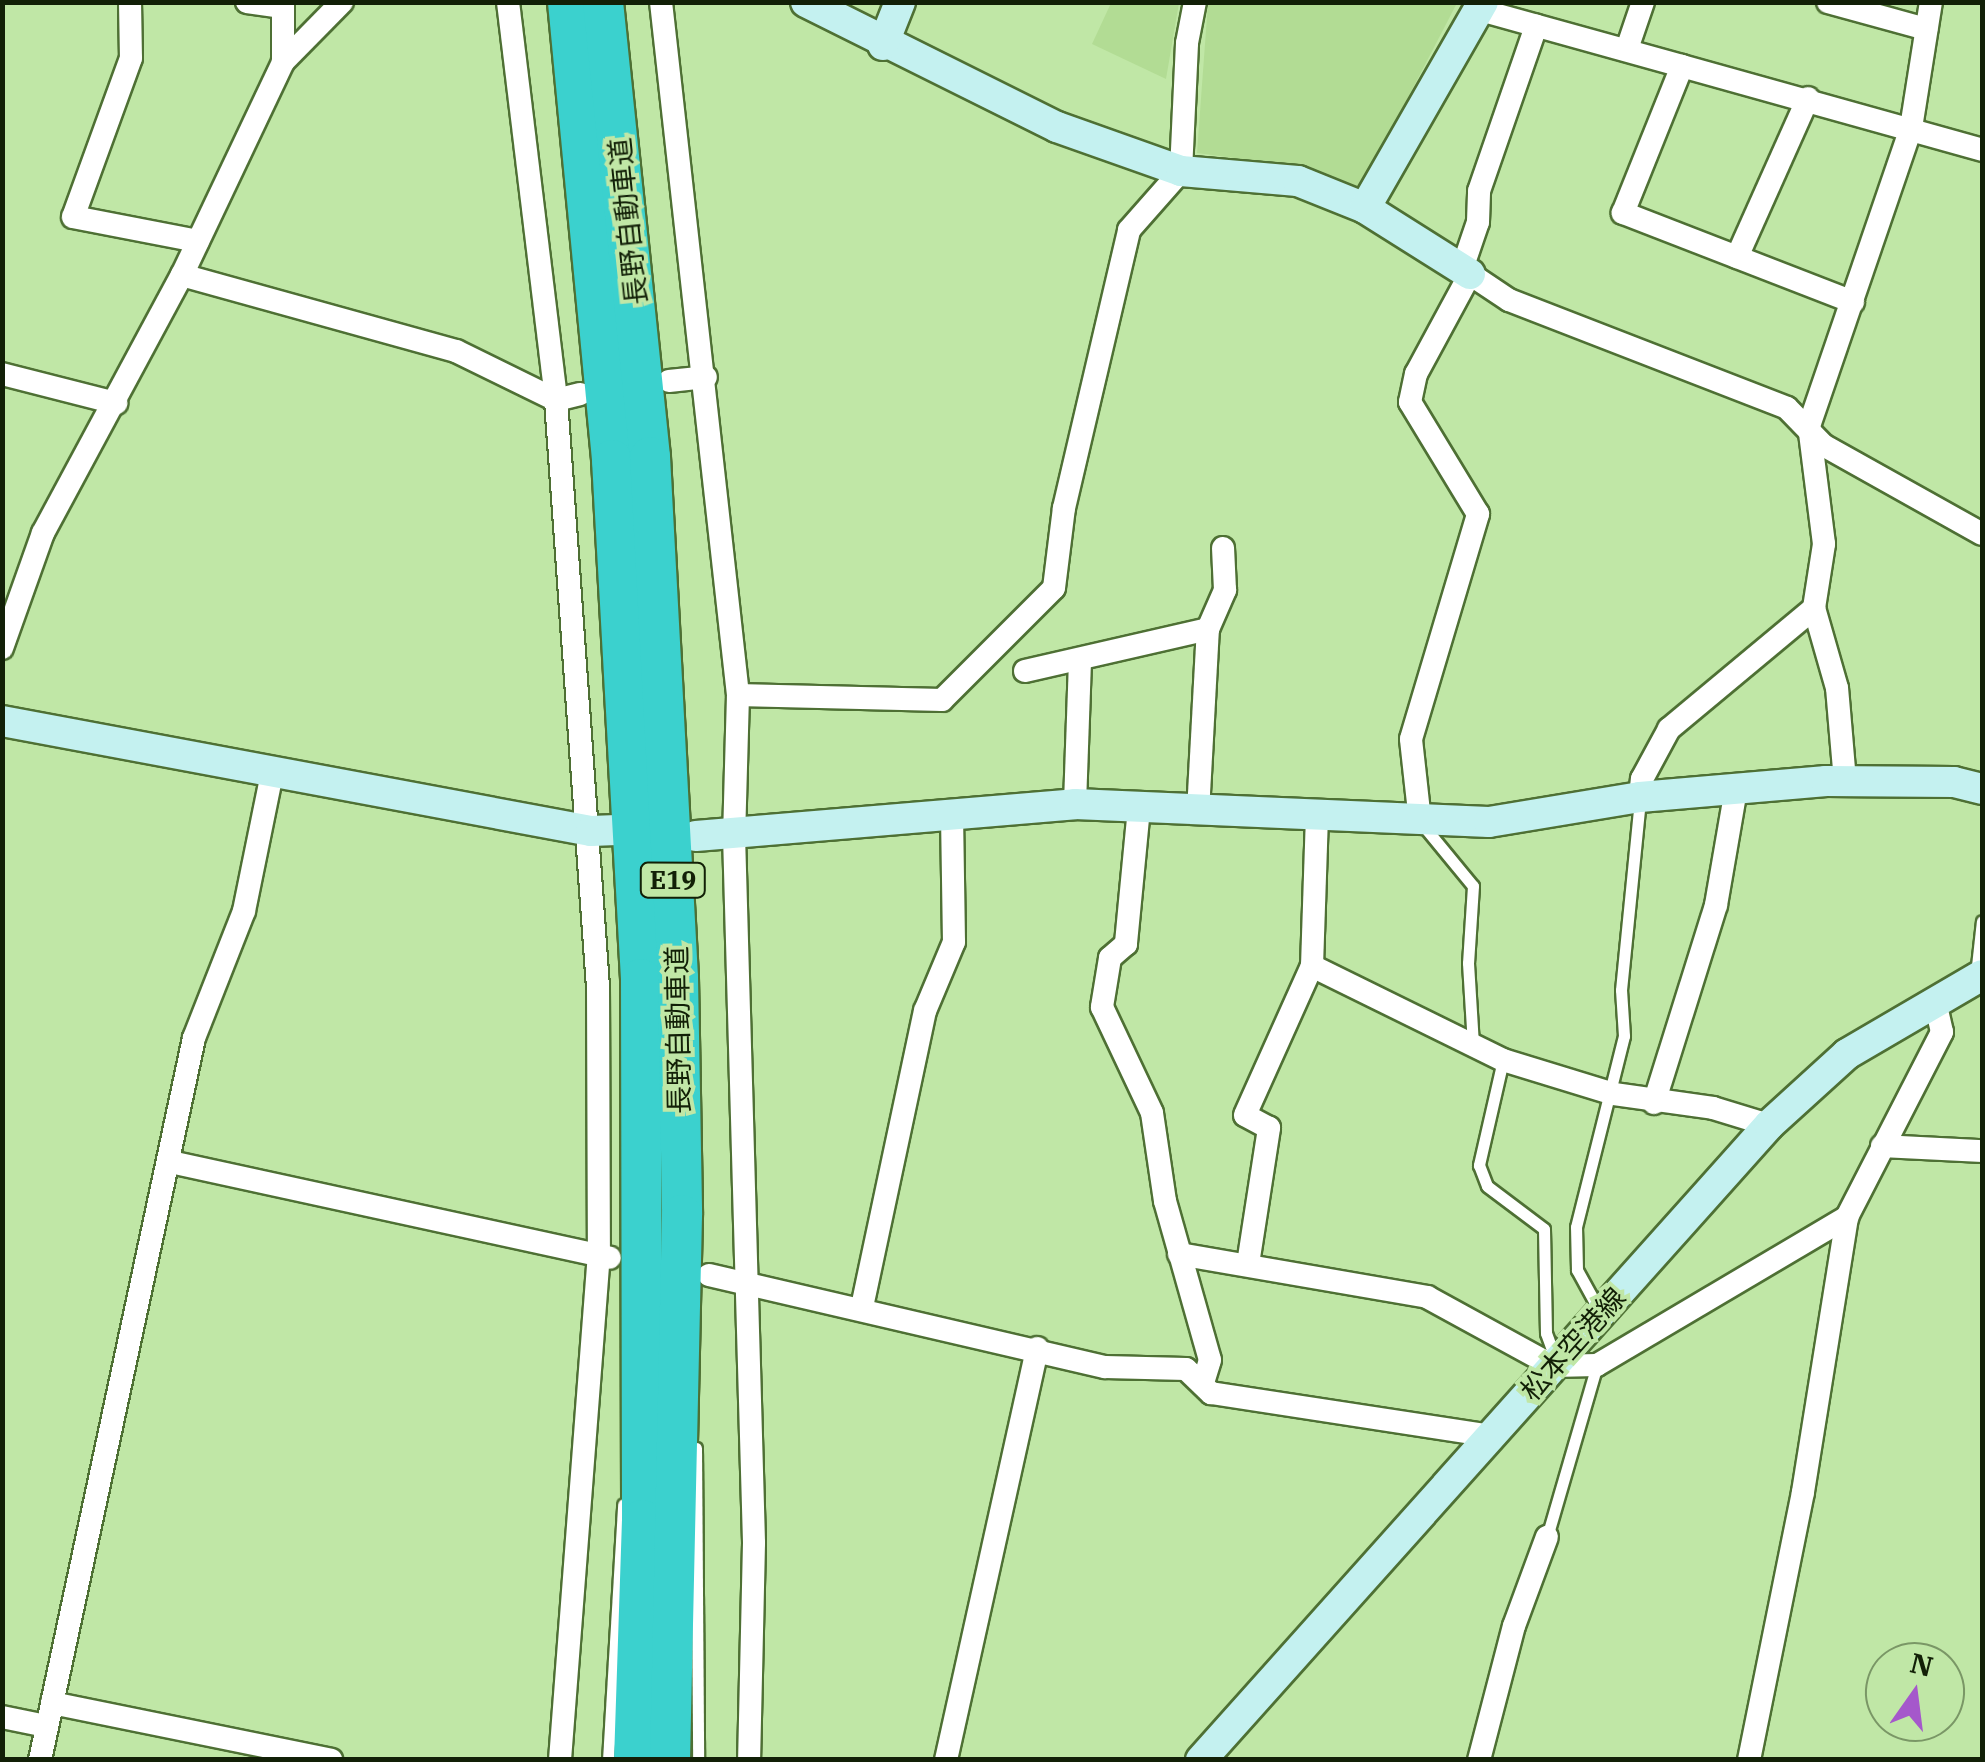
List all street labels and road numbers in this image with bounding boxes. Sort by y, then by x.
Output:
street label: 長野自動車道 [603,136,653,306]
road number: E19 [638,860,708,900]
street label: 長野自動車道 [660,946,696,1114]
street label: 松本空港線 [1514,1281,1632,1407]

